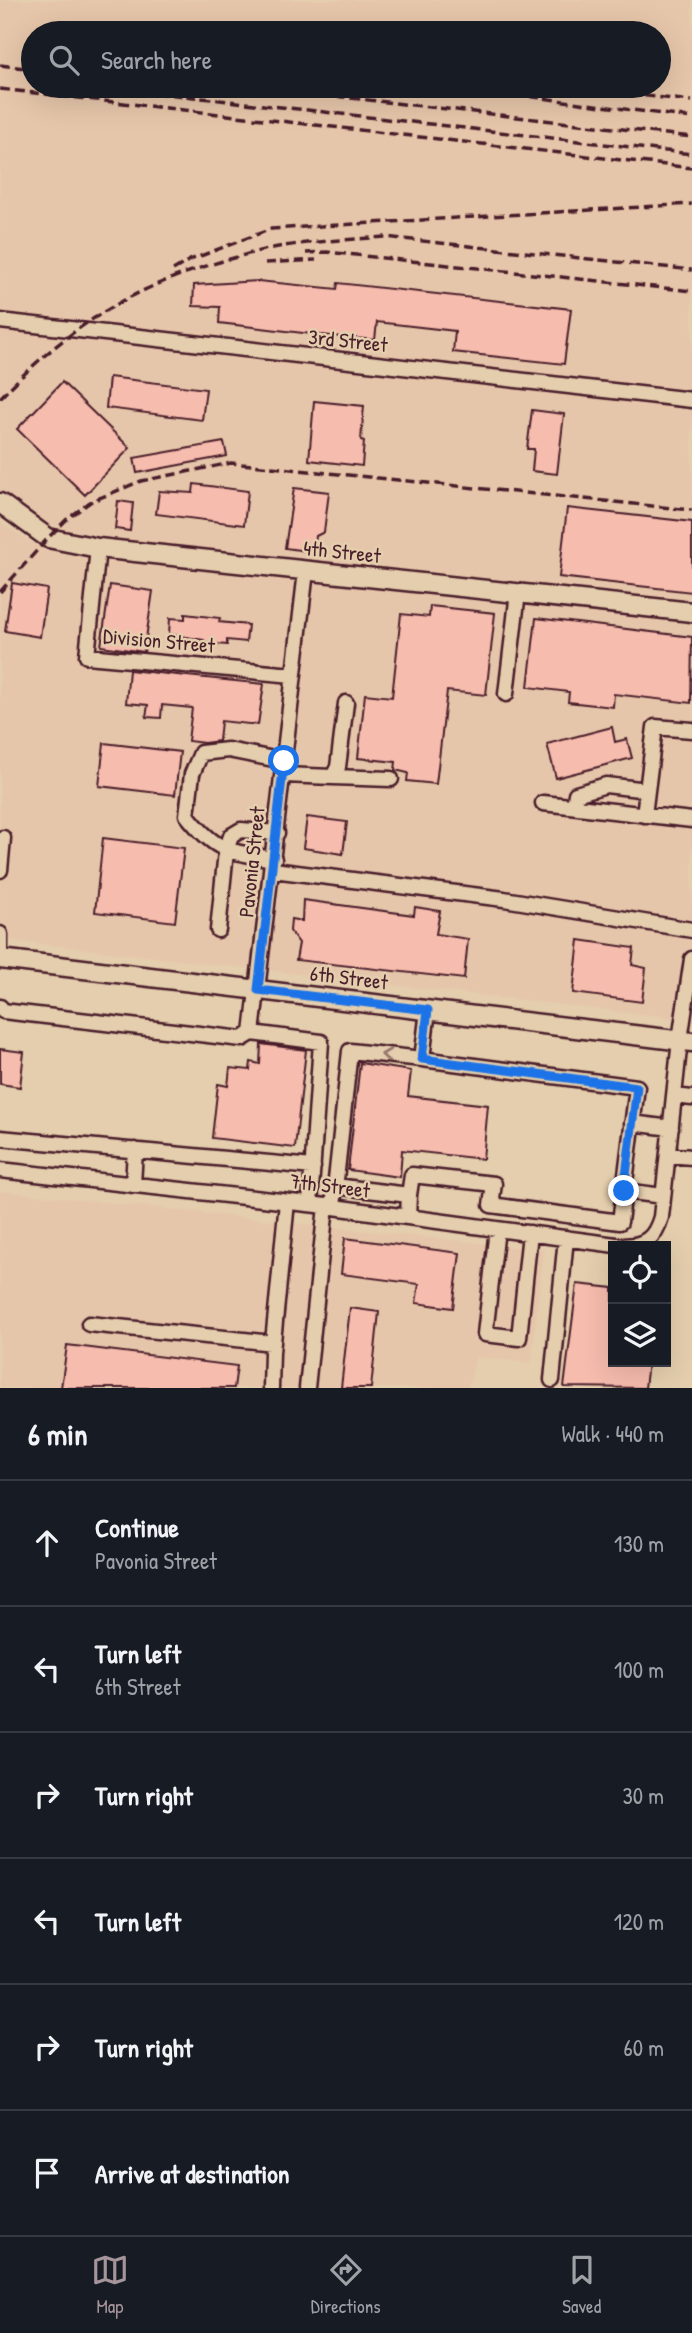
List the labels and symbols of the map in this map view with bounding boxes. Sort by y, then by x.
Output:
street label: 3rd Street [307,322,390,359]
street label: 4th Street [302,533,383,570]
street label: Division Street [102,621,217,660]
route start [268,745,299,776]
street label: Pavonia Street [231,804,272,919]
street label: 6th Street [309,958,390,997]
one-way arrow [380,1047,392,1062]
street label: 7th Street [289,1166,372,1205]
route end [608,1175,639,1206]

